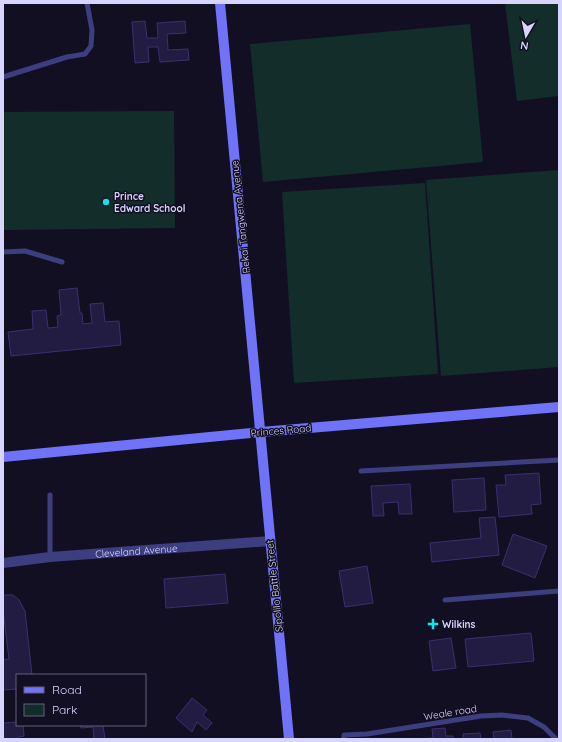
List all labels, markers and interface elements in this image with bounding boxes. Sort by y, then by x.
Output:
north arrow [506,16,546,56]
text: N [519,38,530,53]
street label: Rekai Tangwena Avenue [228,159,253,274]
place label: Prince Edward School [114,190,185,215]
marker: Prince Edward School [101,197,111,207]
street label: Princes Road [250,421,312,440]
street label: Sipolilo Battle Street [263,539,286,633]
street label: Cleveland Avenue [95,542,178,561]
marker: Wilkins [427,618,439,630]
place label: Wilkins [442,618,475,631]
legend [16,674,146,726]
text: Road [52,682,82,697]
text: Park [52,702,77,717]
street label: Weale road [423,702,478,723]

